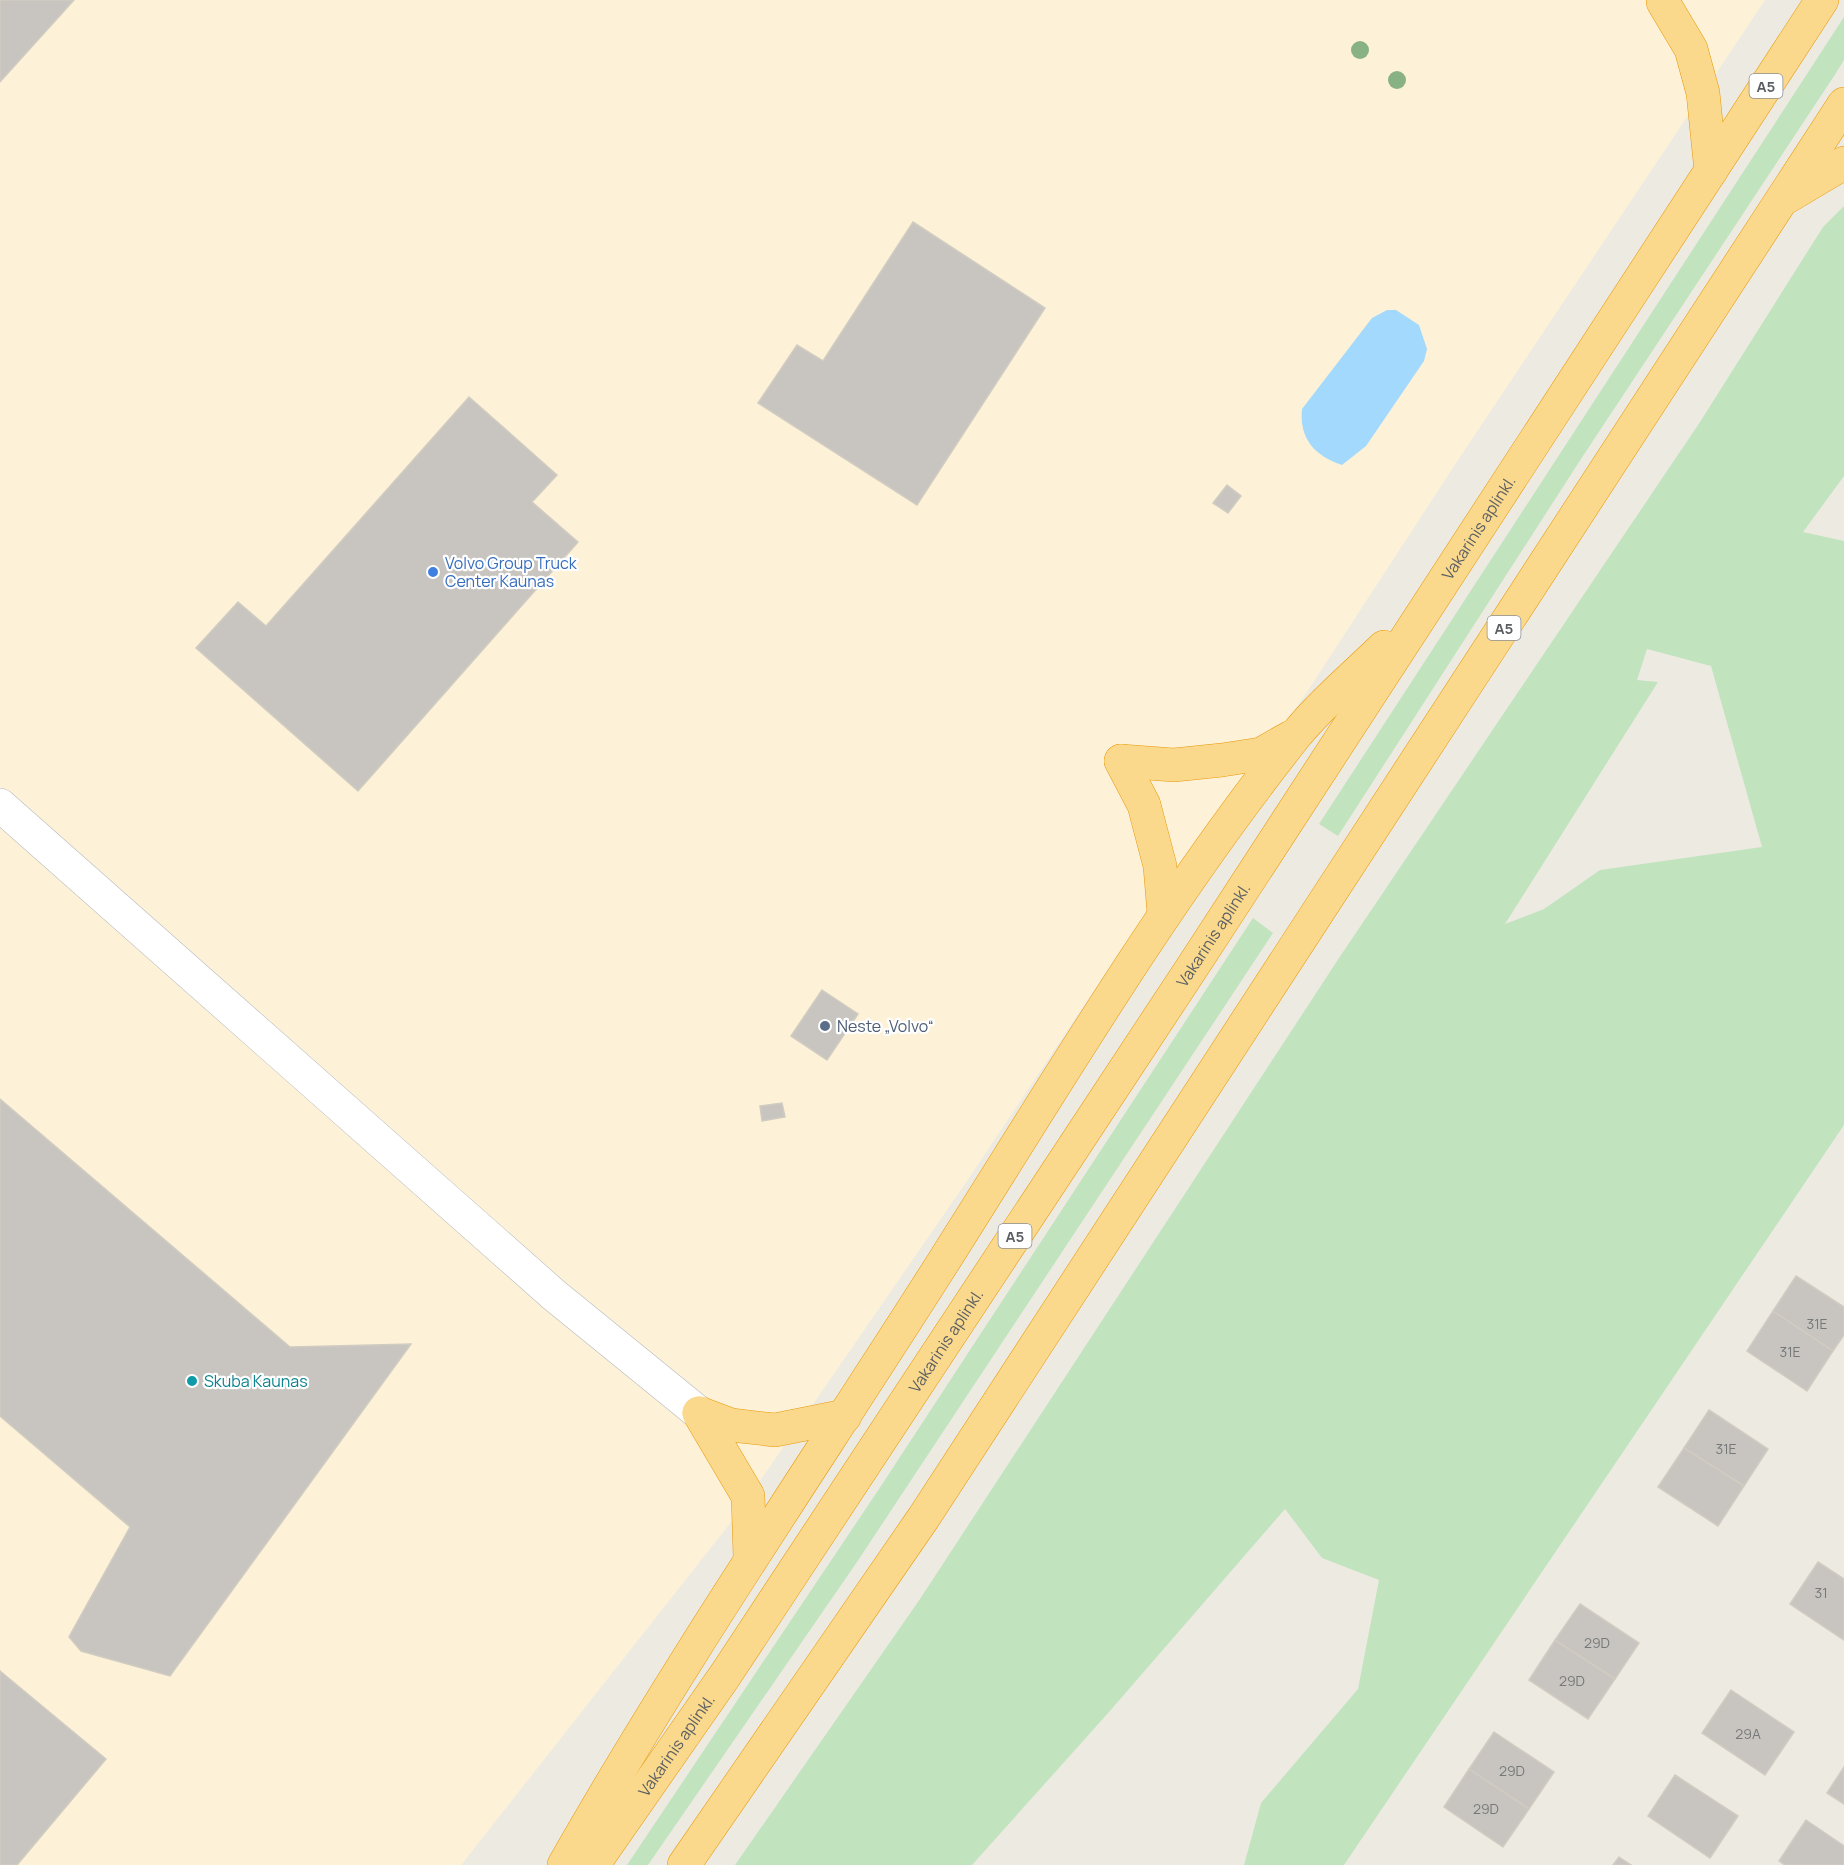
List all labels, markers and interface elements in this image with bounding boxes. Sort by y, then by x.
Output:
road number: A5 [1750,74,1782,98]
street label: Vakarinis aplinkl. [1436,471,1520,584]
place label: Volvo Group Truck Center Kaunas [445,552,578,592]
marker: Volvo Group Truck Center Kaunas [426,565,440,579]
road number: A5 [1488,616,1520,640]
street label: Vakarinis aplinkl. [1171,879,1255,991]
place label: Neste „Volvo“ [837,1015,934,1037]
marker: Neste „Volvo“ [818,1019,832,1033]
road number: A5 [998,1224,1032,1248]
street label: Vakarinis aplinkl. [904,1284,988,1397]
house number: 31E [1806,1314,1828,1333]
house number: 31E [1779,1342,1801,1361]
place label: Skuba Kaunas [204,1370,308,1392]
marker: Skuba Kaunas [185,1374,199,1388]
house number: 31E [1715,1439,1737,1458]
house number: 31 [1814,1583,1828,1602]
house number: 29D [1584,1633,1610,1652]
house number: 29D [1559,1671,1585,1690]
street label: Vakarinis aplinkl. [633,1690,720,1801]
house number: 29A [1735,1724,1761,1743]
house number: 29D [1499,1761,1525,1780]
house number: 29D [1473,1799,1499,1818]

